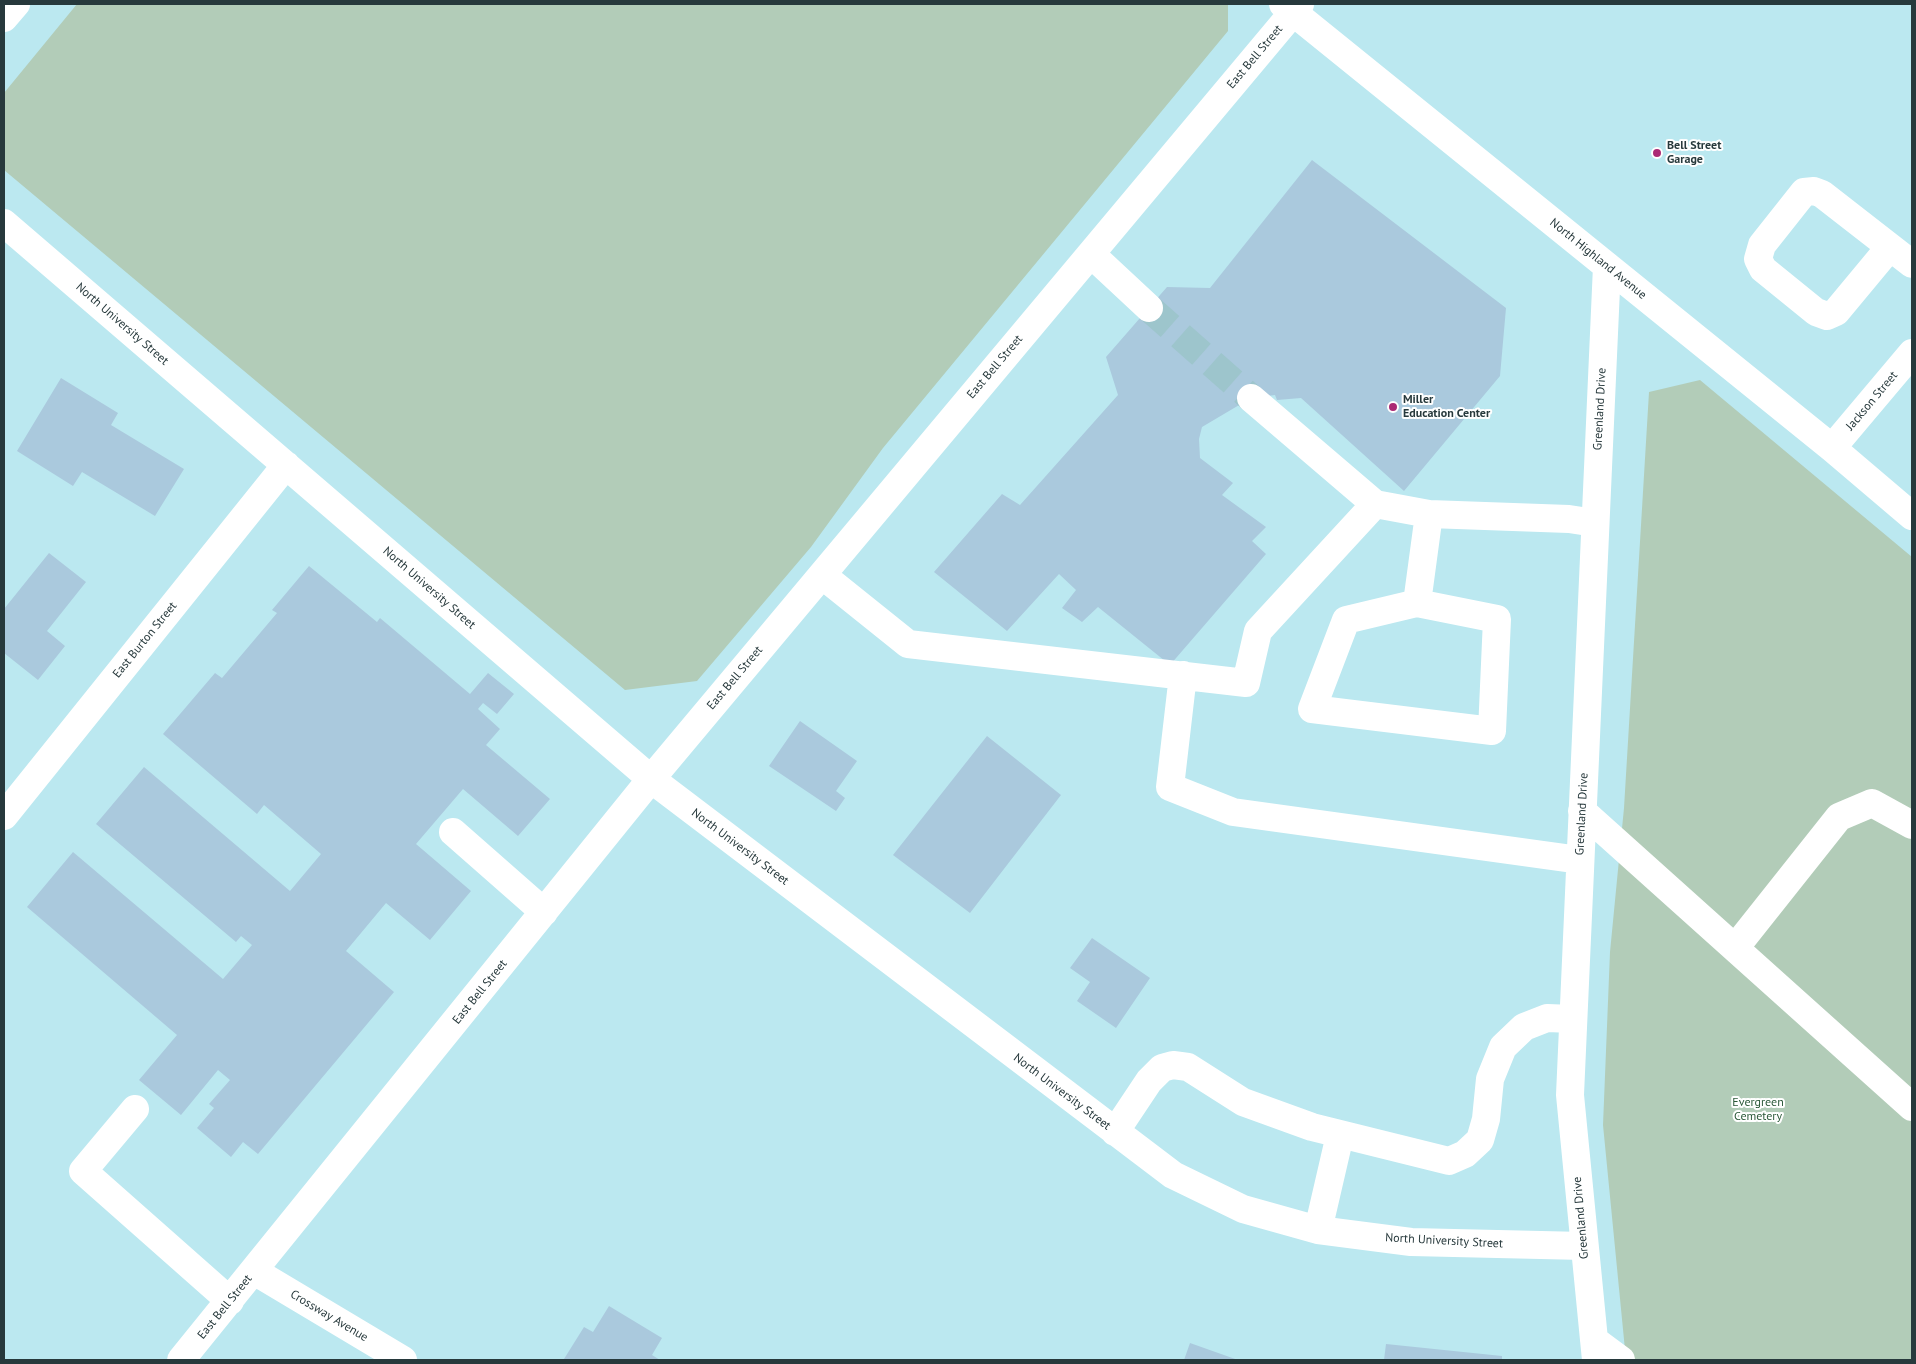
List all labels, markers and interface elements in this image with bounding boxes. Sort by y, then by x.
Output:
street label: East Bell Street [1224,22,1286,92]
place label: Bell Street Garage [1667,139,1721,167]
marker: Bell Street Garage [1651,147,1663,159]
street label: North Highland Avenue [1547,216,1649,302]
street label: North University Street [73,280,171,368]
street label: East Bell Street [964,332,1026,402]
street label: Greenland Drive [1591,367,1609,451]
street label: Jackson Street [1843,369,1901,433]
place label: Miller Education Center [1403,393,1490,421]
marker: Miller Education Center [1387,401,1399,413]
street label: North University Street [380,544,478,632]
street label: East Burton Street [110,599,180,681]
street label: East Bell Street [704,643,766,713]
street label: Greenland Drive [1573,772,1591,856]
street label: North University Street [689,806,791,888]
street label: East Bell Street [450,957,510,1027]
street label: North University Street [1011,1051,1113,1133]
park label: Evergreen Cemetery [1732,1096,1784,1124]
street label: Greenland Drive [1570,1176,1592,1260]
street label: North University Street [1385,1231,1503,1251]
street label: East Bell Street [195,1272,255,1342]
street label: Crossway Avenue [287,1287,371,1345]

